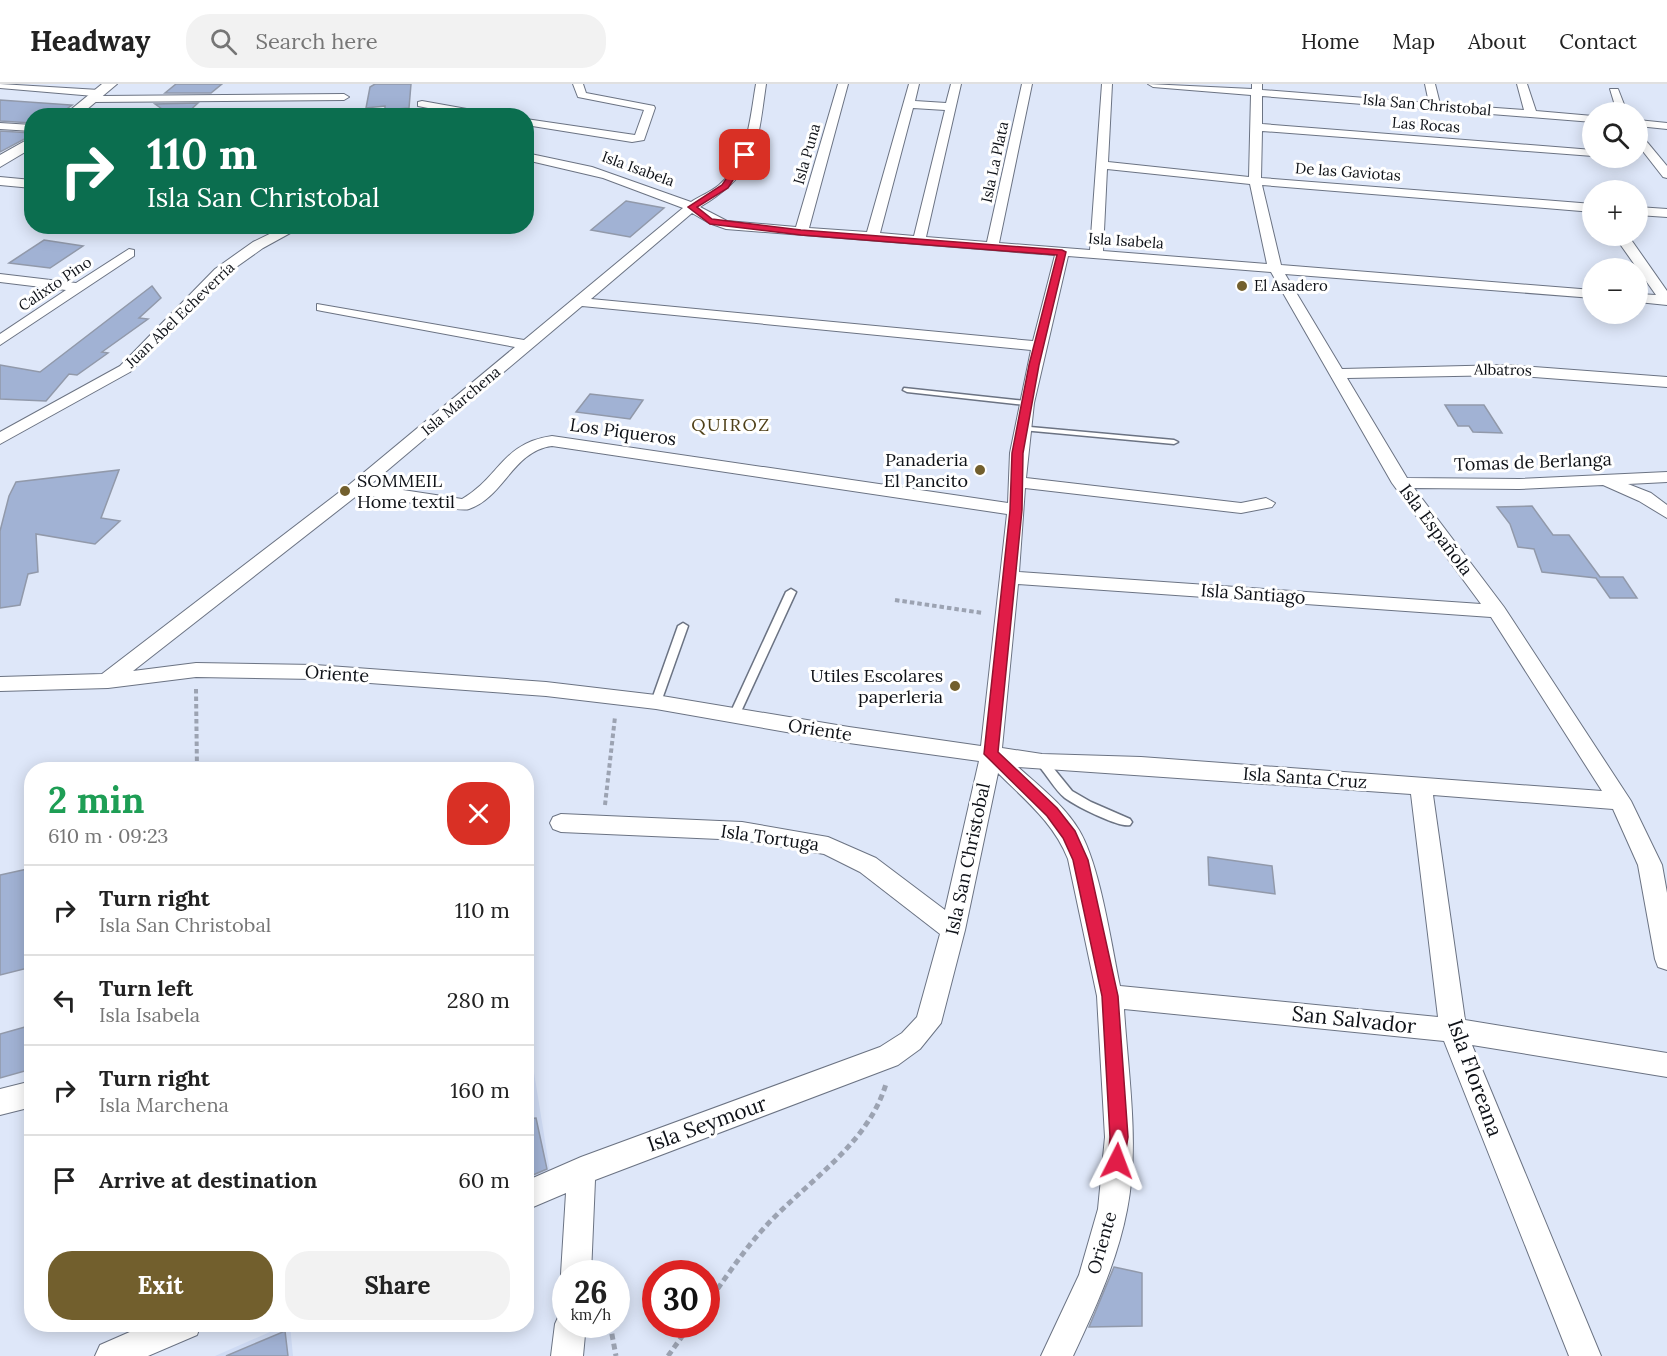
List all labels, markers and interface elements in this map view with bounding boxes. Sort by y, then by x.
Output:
search box [186,14,606,68]
text: Headway [30,23,150,59]
icon: search [207,25,240,58]
text: Search here [255,27,378,55]
text: Home [1301,28,1359,55]
text: Map [1392,28,1435,55]
text: About [1468,28,1526,55]
text: Contact [1559,28,1637,55]
street label: Isla San Christobal [1362,89,1492,120]
map controls [1582,102,1648,324]
button: search [1582,102,1648,168]
street label: Las Rocas [1391,113,1461,136]
street label: Isla La Plata [977,119,1012,204]
street label: Isla Puna [789,121,824,187]
text: 110 m [147,127,258,181]
pin [719,129,770,180]
icon: right [48,132,126,210]
icon: arrive [728,138,761,171]
street label: Isla Isabela [599,147,677,191]
street label: De las Gaviotas [1295,158,1402,185]
text: Isla San Christobal [147,180,379,214]
button: + [1582,180,1648,246]
street label: Isla Isabela [1088,228,1165,253]
street label: Calixto Pino [15,252,95,315]
street label: Juan Abel Echeverría [120,257,238,372]
button: − [1582,258,1648,324]
place label: El Asadero [1254,276,1328,295]
marker: El Asadero [1235,279,1249,293]
street label: Albatros [1473,359,1532,380]
street label: Isla Marchena [417,362,504,439]
street label: Los Piqueros [568,413,678,450]
district label: QUIROZ [691,413,771,436]
street label: Tomas de Berlanga [1454,447,1612,476]
place label: Panaderia El Pancito [884,448,968,492]
marker: Panaderia El Pancito [973,463,987,477]
place label: SOMMEIL Home textil [357,469,455,513]
street label: Isla Española [1395,480,1478,580]
marker: SOMMEIL Home textil [338,484,352,498]
street label: Isla Santiago [1200,578,1306,609]
street label: Oriente [304,660,370,687]
place label: Utiles Escolares paperleria [810,664,943,708]
marker: Utiles Escolares paperleria [948,679,962,693]
street label: Oriente [786,713,854,746]
street label: Isla Santa Cruz [1242,762,1368,793]
text: 2 min [48,777,145,823]
street label: Isla San Christobal [940,781,995,937]
button: close [447,782,510,845]
street label: Isla Tortuga [719,819,821,856]
text: 610 m · 09:23 [48,823,168,848]
text: Turn right [99,884,210,912]
icon: right [48,894,81,927]
text: 110 m [455,896,510,924]
text: Isla San Christobal [99,912,271,937]
text: Turn left [99,974,193,1002]
icon: left [48,984,81,1017]
text: 280 m [447,986,510,1014]
street label: San Salvador [1291,1000,1417,1039]
text: Isla Isabela [99,1002,200,1027]
street label: Isla Floreana [1442,1015,1509,1140]
text: Turn right [99,1064,210,1092]
icon: right [48,1074,81,1107]
text: 160 m [450,1076,510,1104]
street label: Isla Seymour [643,1089,770,1158]
text: Isla Marchena [99,1092,229,1117]
position arrow [1085,1129,1149,1193]
icon: arrive [48,1164,81,1197]
text: Arrive at destination [99,1166,317,1194]
text: 60 m [458,1166,510,1194]
street label: Oriente [1082,1209,1122,1277]
button: Exit [48,1251,273,1320]
button: Share [285,1251,510,1320]
speed limit sign: 30 [642,1260,720,1338]
text: 26 [574,1273,608,1311]
text: km/h [571,1305,611,1324]

